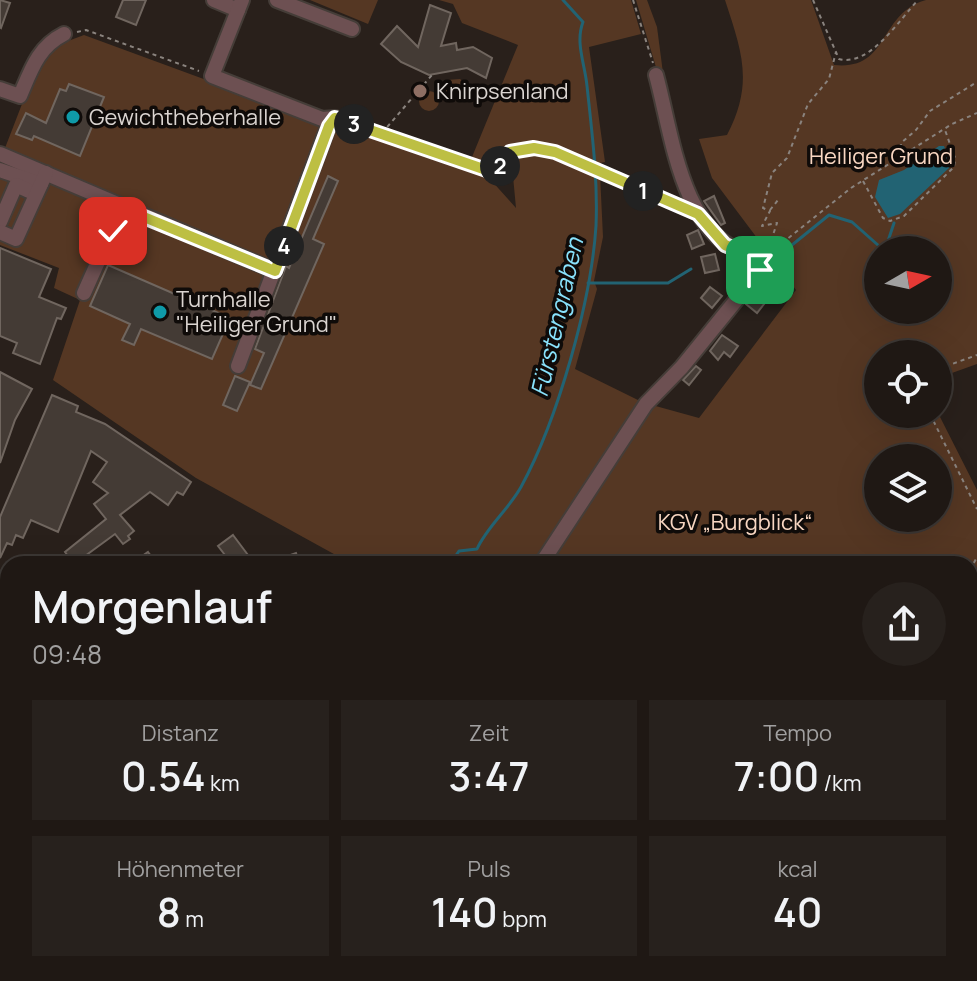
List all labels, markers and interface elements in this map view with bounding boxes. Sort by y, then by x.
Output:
place label: Knirpsenland [436,76,569,106]
marker: Knirpsenland [411,82,429,100]
place label: Gewichtheberhalle [89,102,281,132]
pin: 3 [334,104,374,144]
marker: Gewichtheberhalle [64,108,82,126]
text: 3 [348,109,360,139]
park label: Heiliger Grund [809,141,953,171]
pin: 2 [480,146,520,186]
text: 2 [493,151,507,181]
pin: 1 [623,171,663,211]
text: 1 [638,176,648,206]
pin [79,197,147,265]
icon: check [91,209,135,253]
pin: 4 [264,226,304,266]
text: 4 [277,231,291,261]
water label: Fürstengraben [522,234,590,400]
pin [726,236,794,304]
north arrow [864,236,952,324]
map controls [864,236,952,532]
icon: arrive [738,248,782,292]
place label: Turnhalle "Heiliger Grund" [176,284,337,339]
marker: Turnhalle "Heiliger Grund" [151,303,169,321]
button: locate [864,340,952,428]
button: layers [864,444,952,532]
park label: KGV „Burgblick“ [658,507,812,537]
text: Morgenlauf [32,576,272,636]
button: share [862,582,946,666]
text: 09:48 [32,636,102,672]
text: Distanz [142,718,219,748]
text: Zeit [469,718,509,748]
text: Tempo [763,718,832,748]
text: 0.54 [121,748,206,803]
text: 3:47 [448,748,530,803]
text: 7:00 [734,748,819,803]
text: km [206,768,240,798]
text: /km [819,768,862,798]
text: Höhenmeter [117,854,244,884]
text: Puls [467,854,511,884]
text: kcal [778,854,818,884]
text: 8 [157,884,181,939]
text: 140 [431,884,498,939]
text: 40 [773,884,823,939]
text: m [181,904,204,934]
text: bpm [498,904,547,934]

